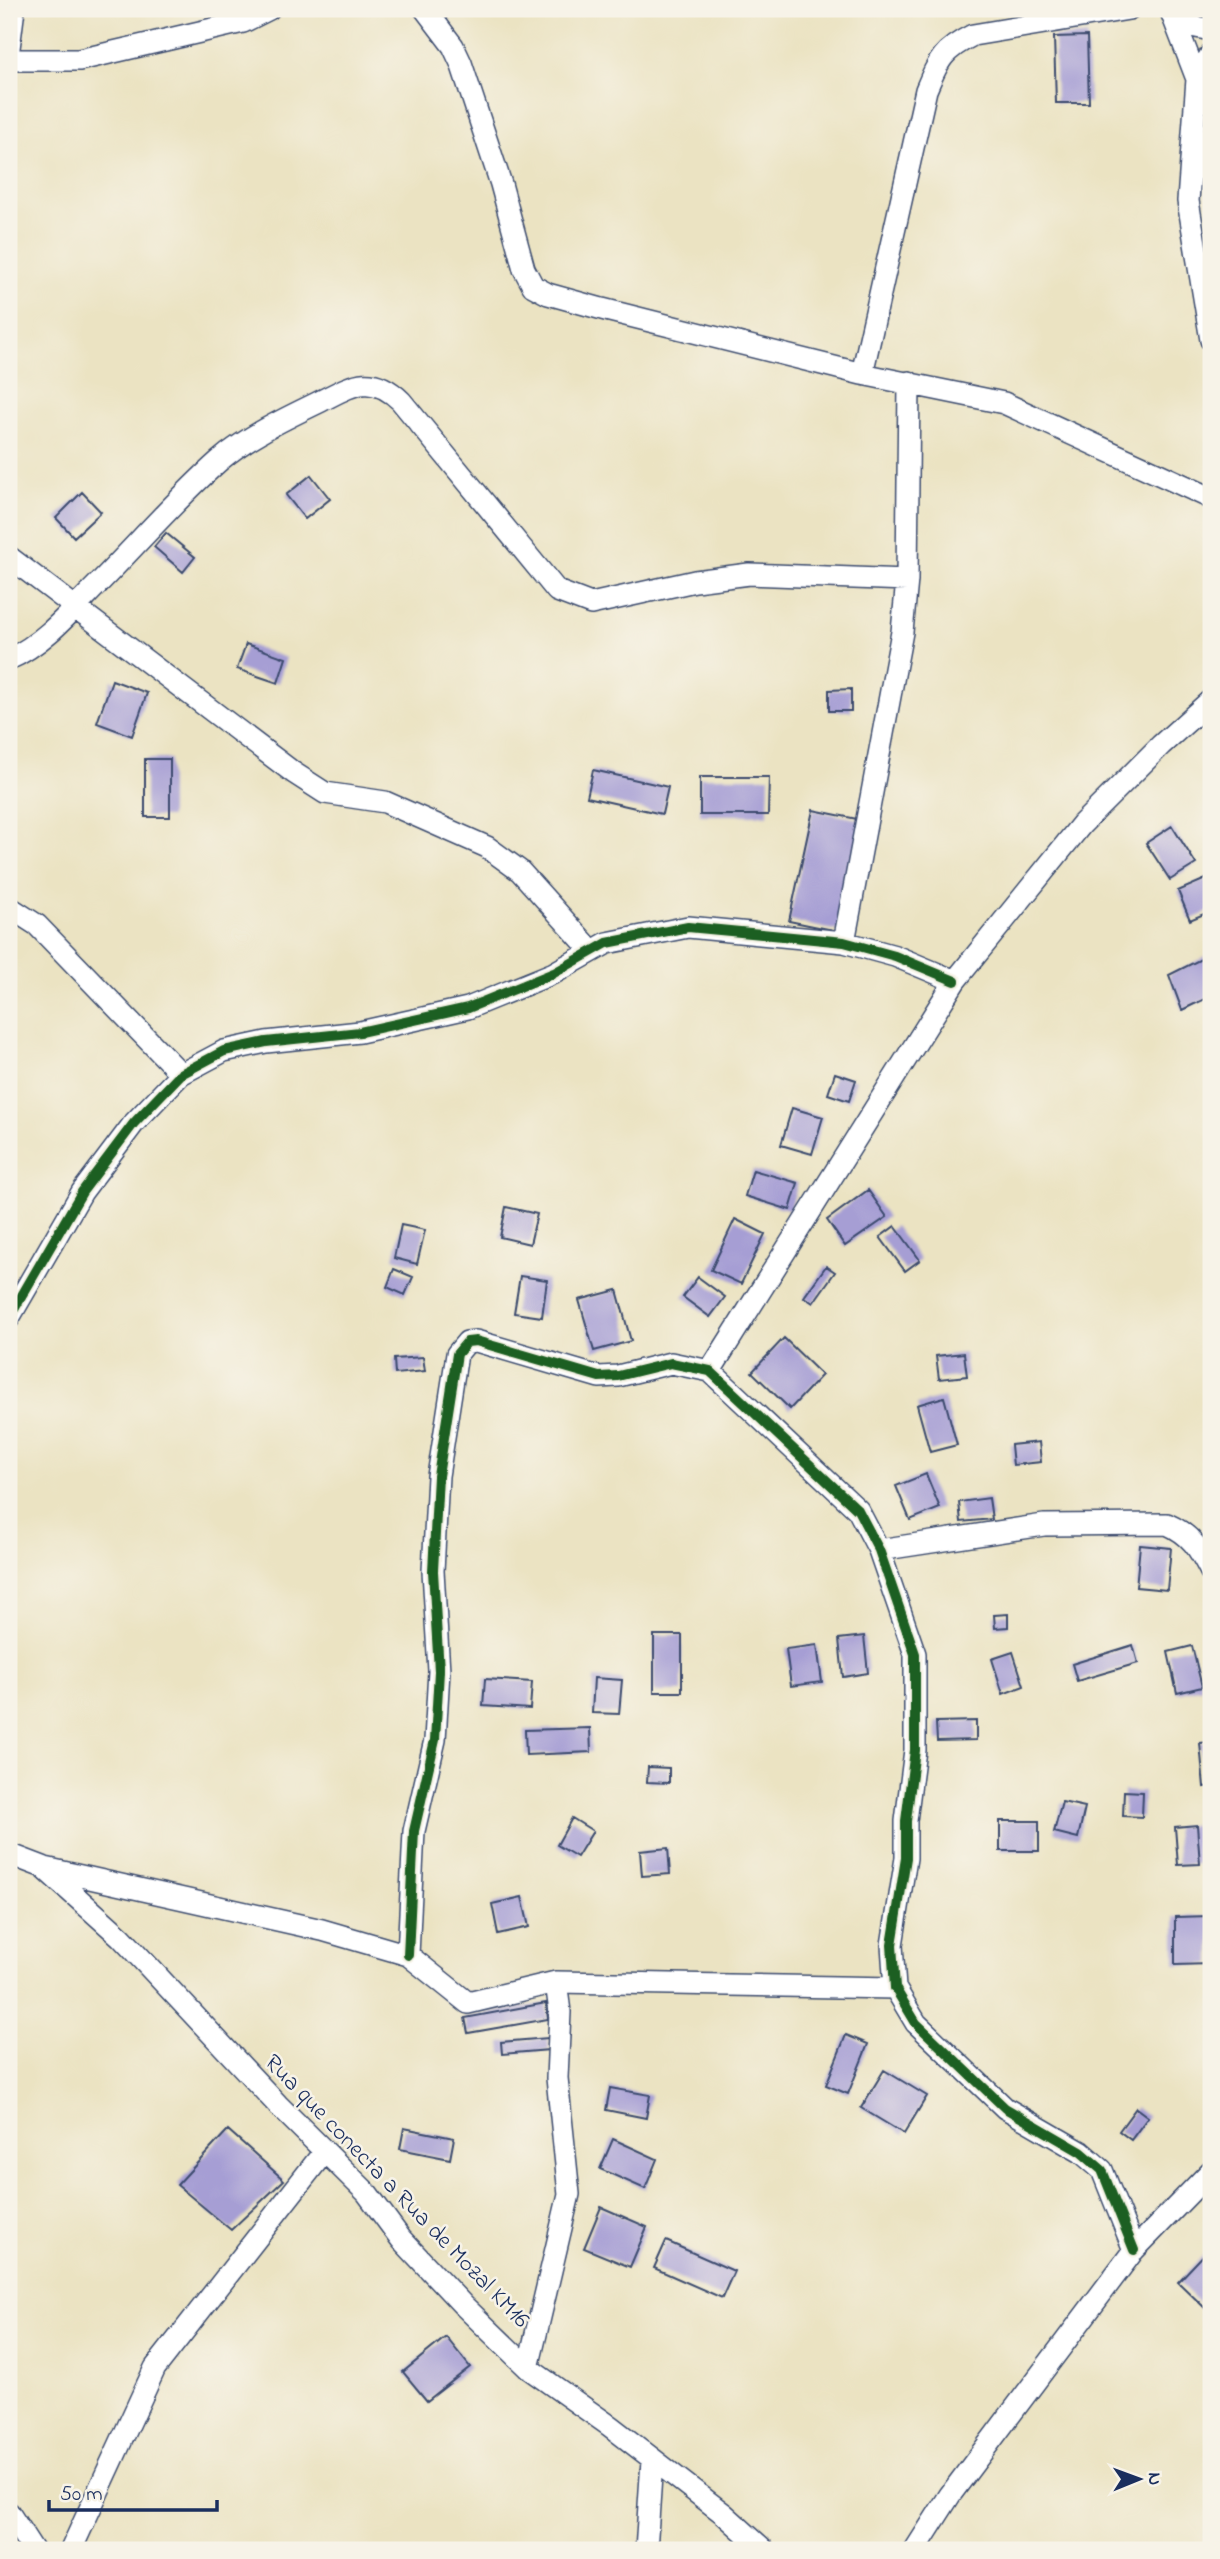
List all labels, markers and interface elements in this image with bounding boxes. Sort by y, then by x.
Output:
street label: Rua que conecta a Rua de Mozal KM16 [255,2047,537,2337]
north arrow [1104,2444,1174,2514]
scale bar [49,2468,217,2512]
text: N [1140,2472,1167,2486]
text: 50 m [60,2480,103,2510]

